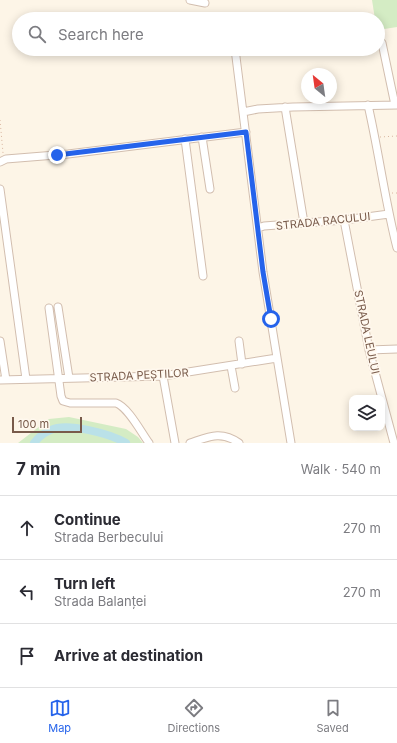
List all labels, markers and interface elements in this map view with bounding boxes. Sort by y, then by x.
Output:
search box [12,12,385,56]
icon: search [26,23,48,45]
text: Search here [58,25,144,44]
north arrow [301,68,337,104]
route end [48,146,66,164]
street label: STRADA RACULUI [275,209,371,233]
street label: STRADA LEULUI [351,289,383,375]
route start [262,310,280,328]
street label: STRADA PEȘTILOR [89,365,189,385]
map controls [349,395,385,431]
button: layers [349,395,385,431]
scale bar [12,415,82,434]
text: 100 m [18,417,49,431]
text: 7 min [16,459,61,479]
text: Walk · 540 m [301,461,381,477]
text: Continue [54,510,121,529]
icon: ahead [16,517,38,539]
text: 270 m [343,520,381,536]
text: Strada Berbecului [54,529,164,545]
text: Turn left [54,574,115,593]
icon: left [16,581,38,603]
text: 270 m [343,584,381,600]
text: Strada Balanței [54,593,147,609]
icon: arrive [16,645,38,667]
text: Arrive at destination [54,646,203,665]
tab: Map [48,697,71,735]
tab: Directions [168,697,220,735]
tab: Saved [317,697,349,735]

